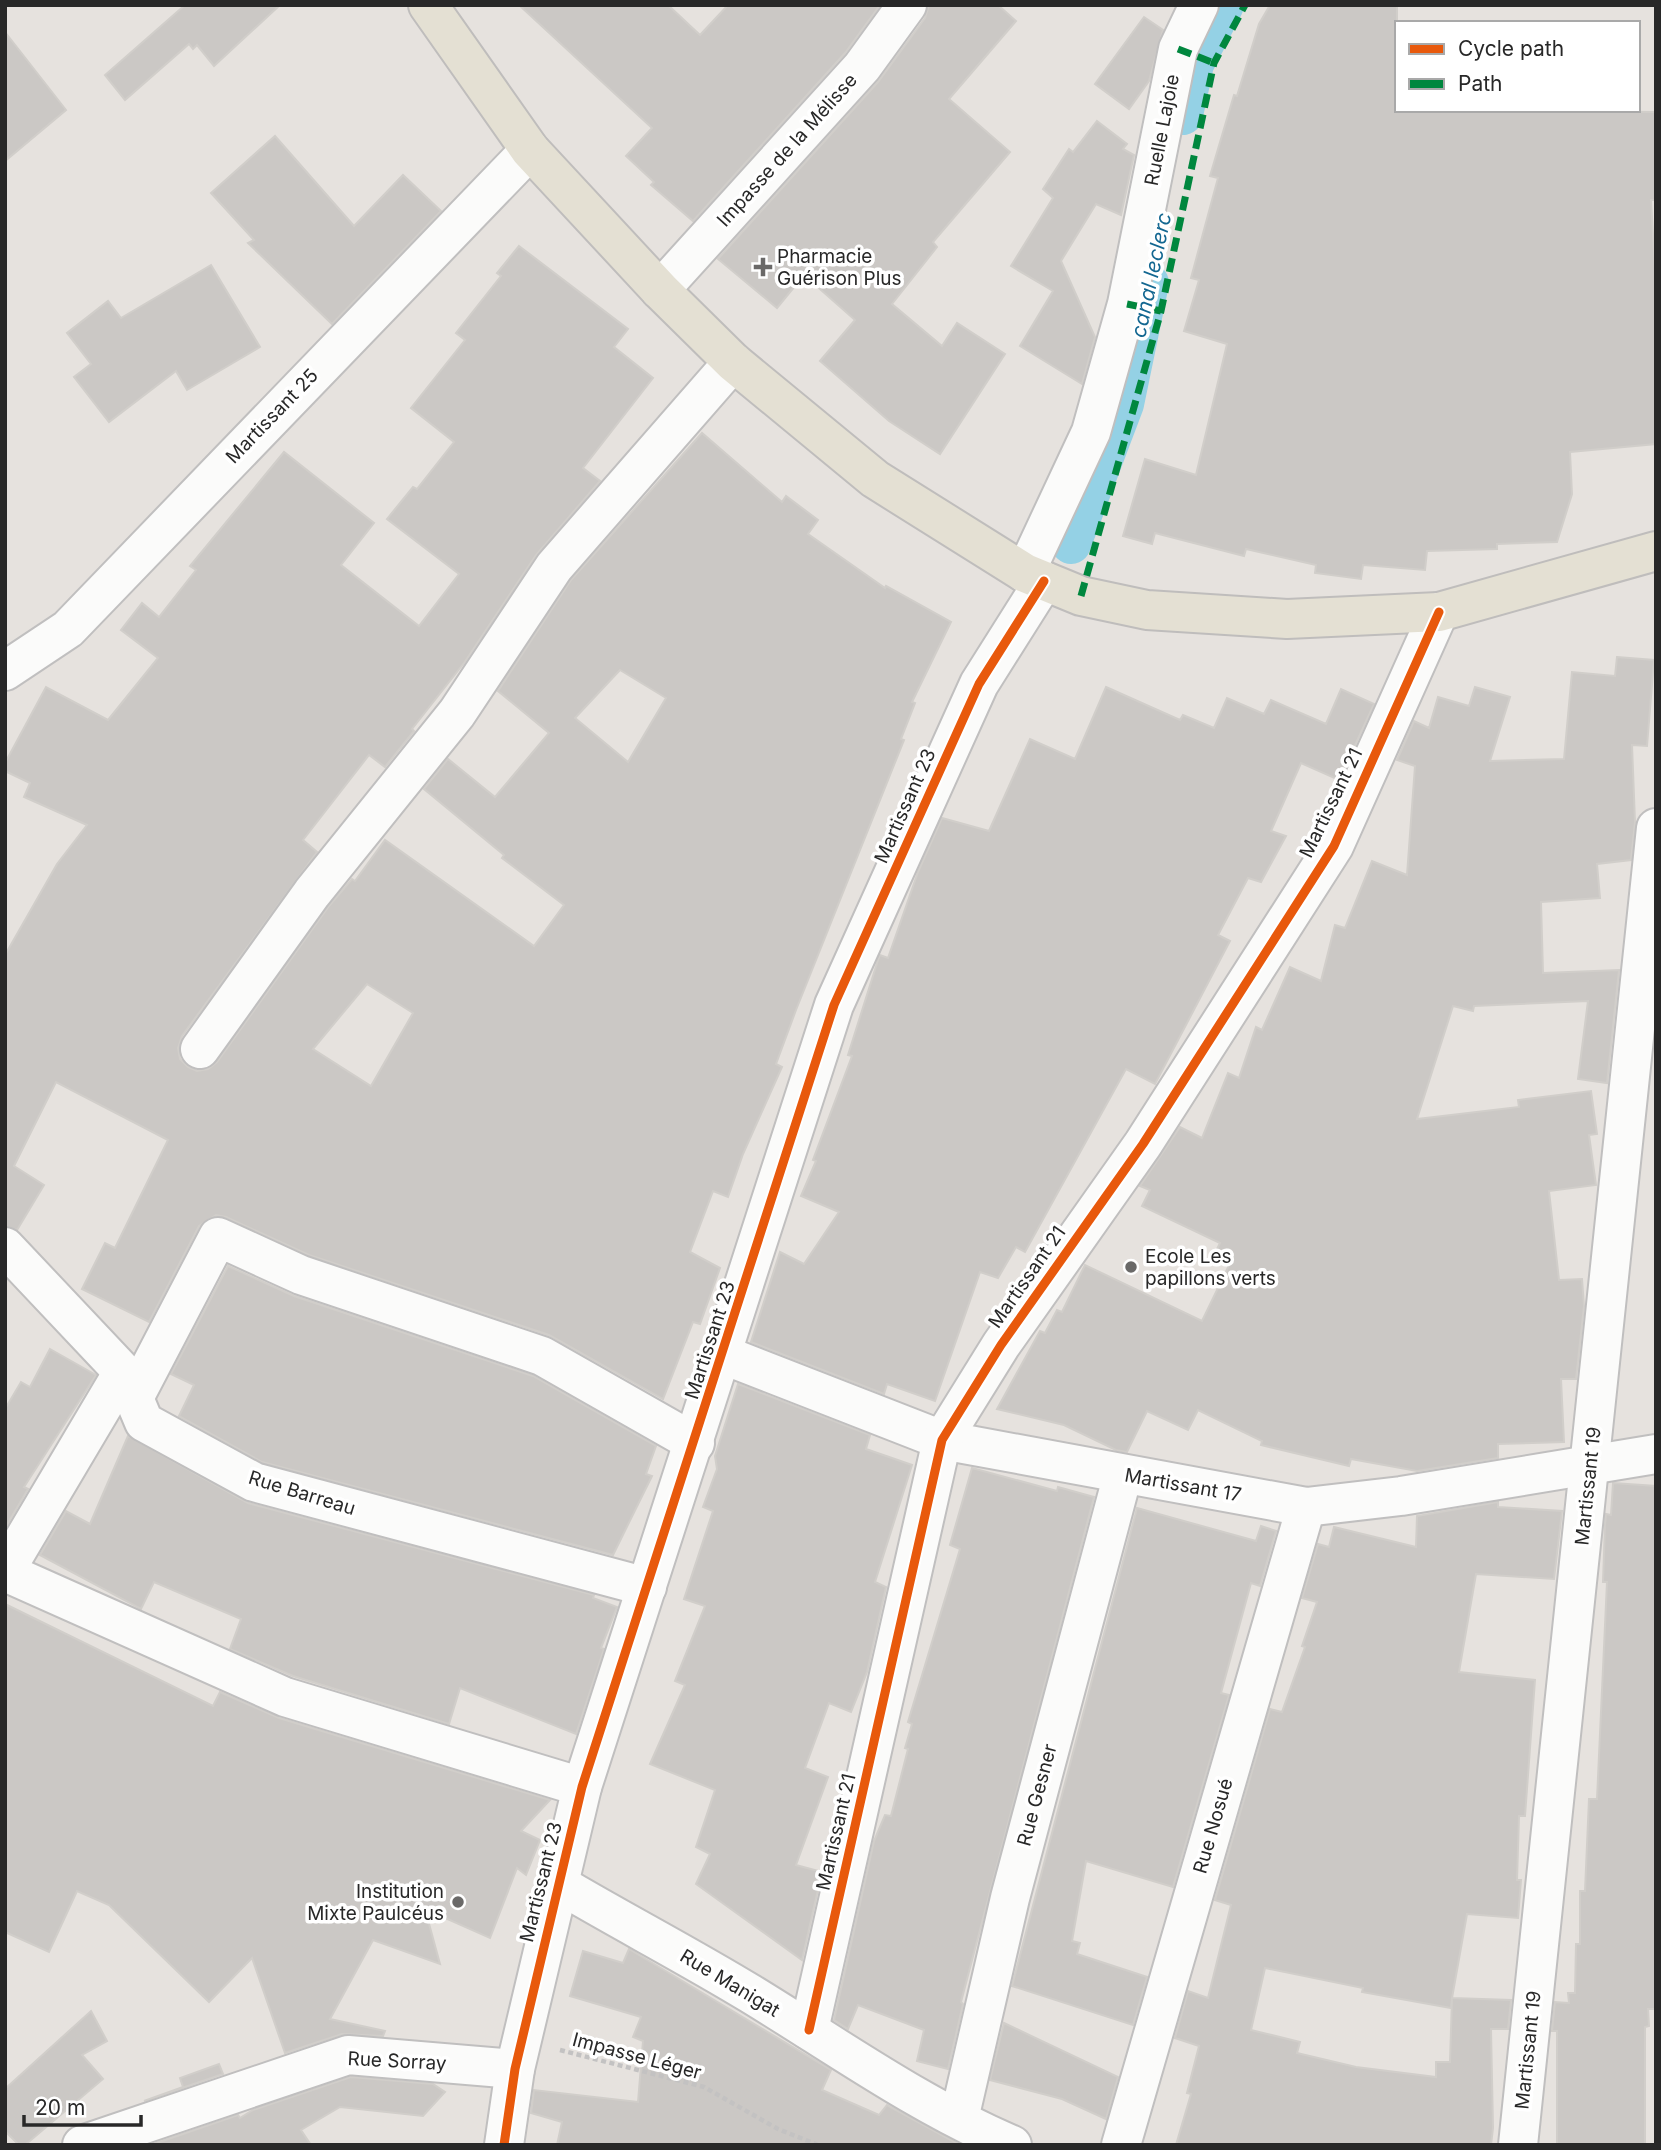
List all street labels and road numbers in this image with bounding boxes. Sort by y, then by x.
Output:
street label: Impasse de la Mélisse [712,69,862,231]
street label: Ruelle Lajoie [1140,72,1184,188]
street label: Martissant 25 [221,364,323,468]
street label: Martissant 23 [869,745,941,867]
street label: Martissant 21 [1295,745,1367,861]
street label: Martissant 21 [983,1222,1071,1332]
street label: Martissant 23 [680,1278,740,1402]
street label: Martissant 19 [1570,1426,1606,1546]
street label: Martissant 17 [1123,1463,1243,1507]
street label: Rue Barreau [246,1466,358,1520]
street label: Rue Gesner [1012,1741,1062,1849]
street label: Martissant 21 [811,1771,861,1893]
street label: Rue Nosué [1188,1776,1238,1876]
street label: Martissant 23 [515,1820,567,1944]
street label: Rue Manigat [676,1944,784,2022]
street label: Martissant 19 [1510,1990,1546,2110]
street label: Impasse Léger [570,2028,704,2084]
street label: Rue Sorray [347,2047,447,2075]

